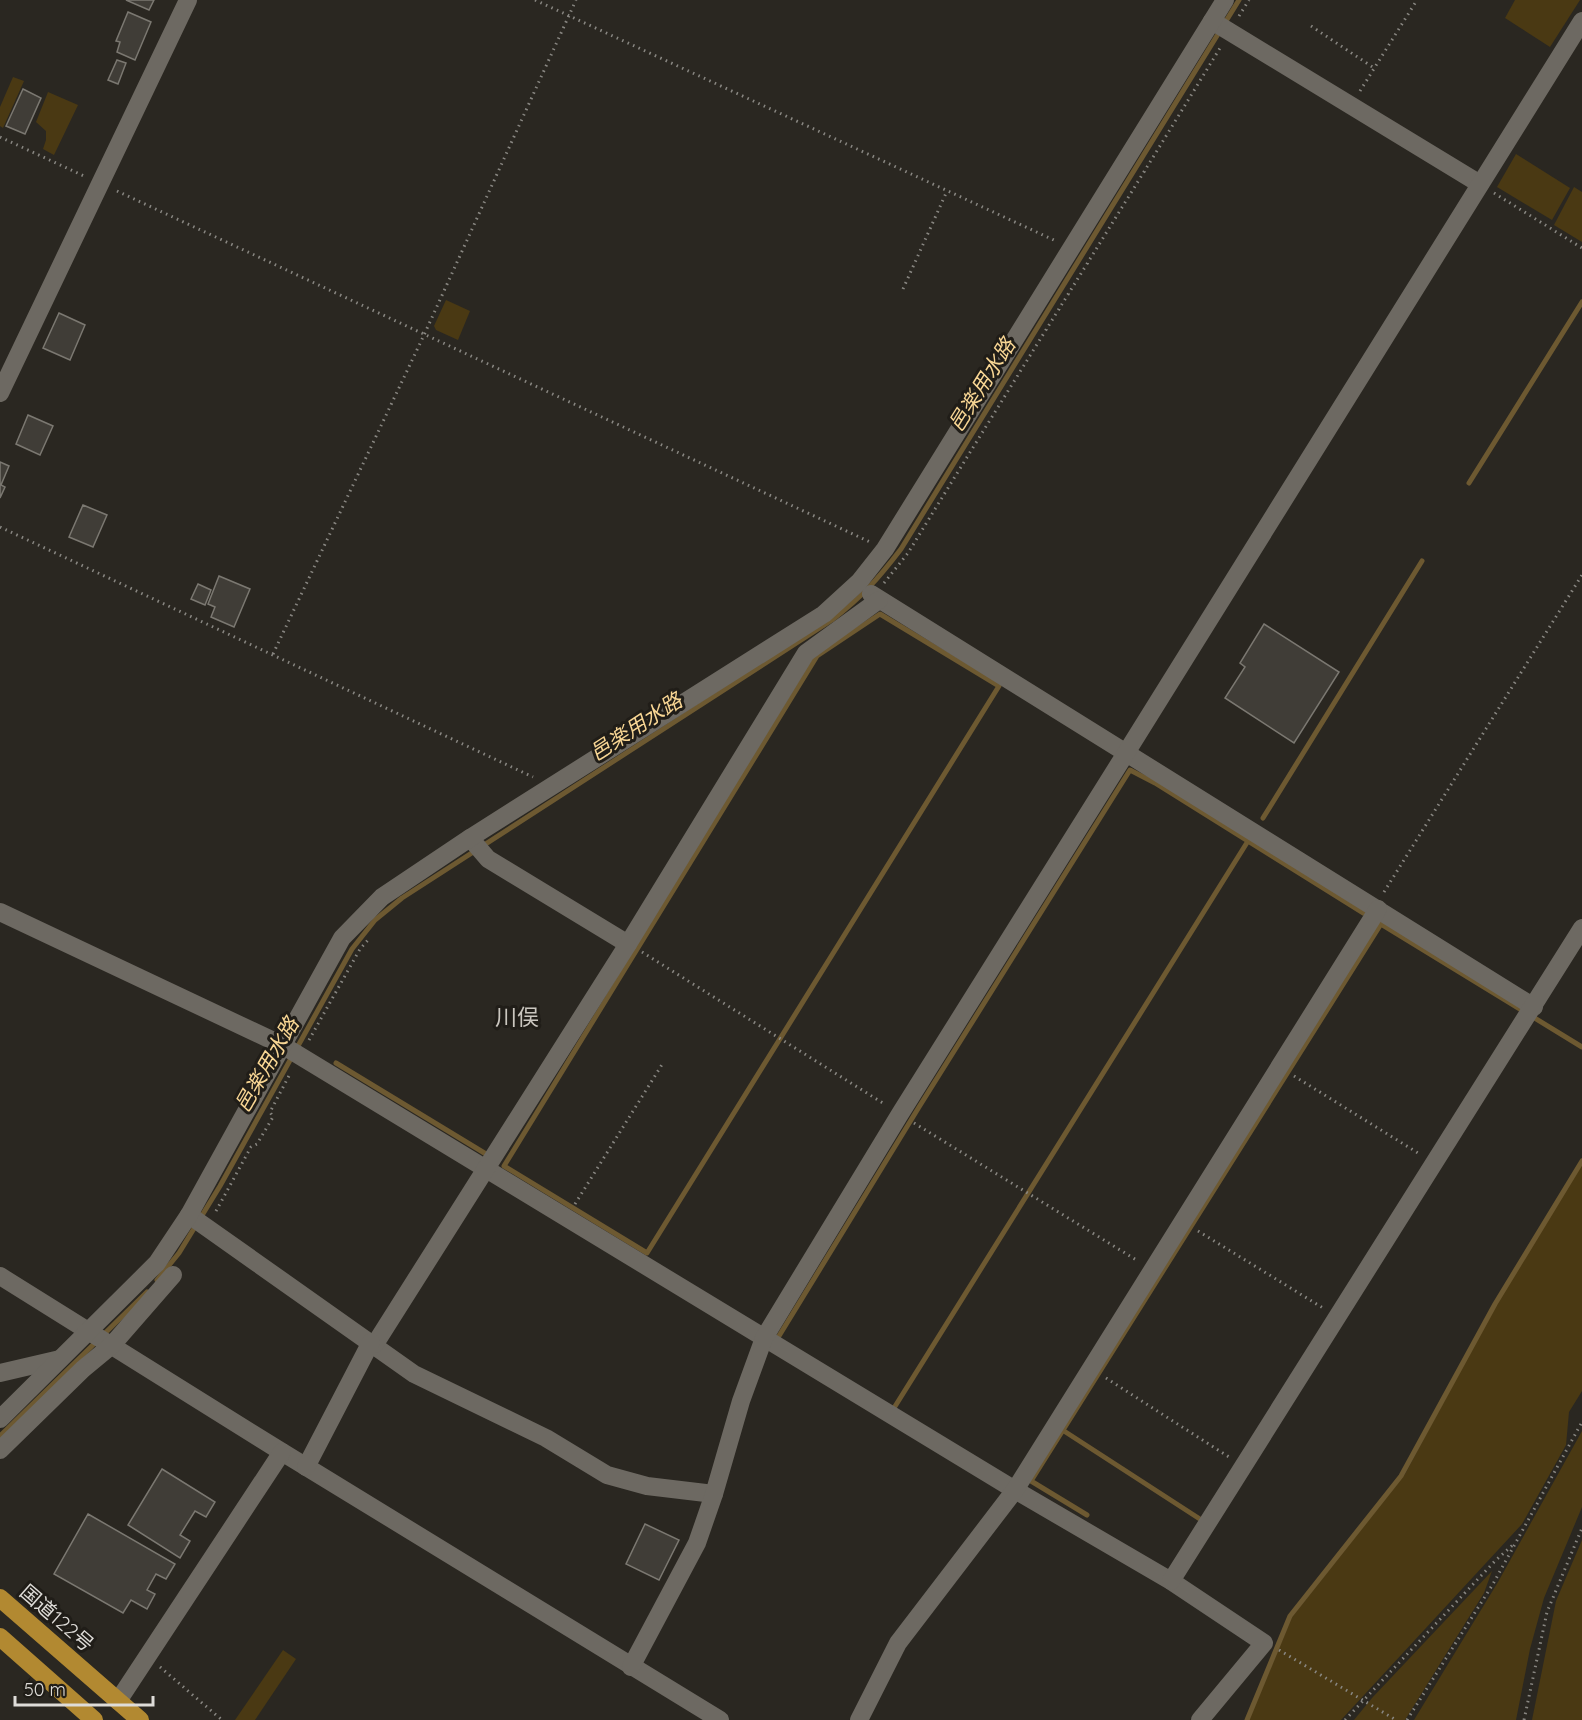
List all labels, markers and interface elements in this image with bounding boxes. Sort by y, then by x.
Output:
water label: 邑楽用水路 [942,331,1021,436]
water label: 邑楽用水路 [584,686,688,766]
district label: 川俣 [495,1003,539,1031]
water label: 邑楽用水路 [229,1011,305,1116]
street label: 国道122号 [15,1579,99,1656]
scale bar [15,1669,153,1707]
text: 50 m [24,1678,66,1701]

